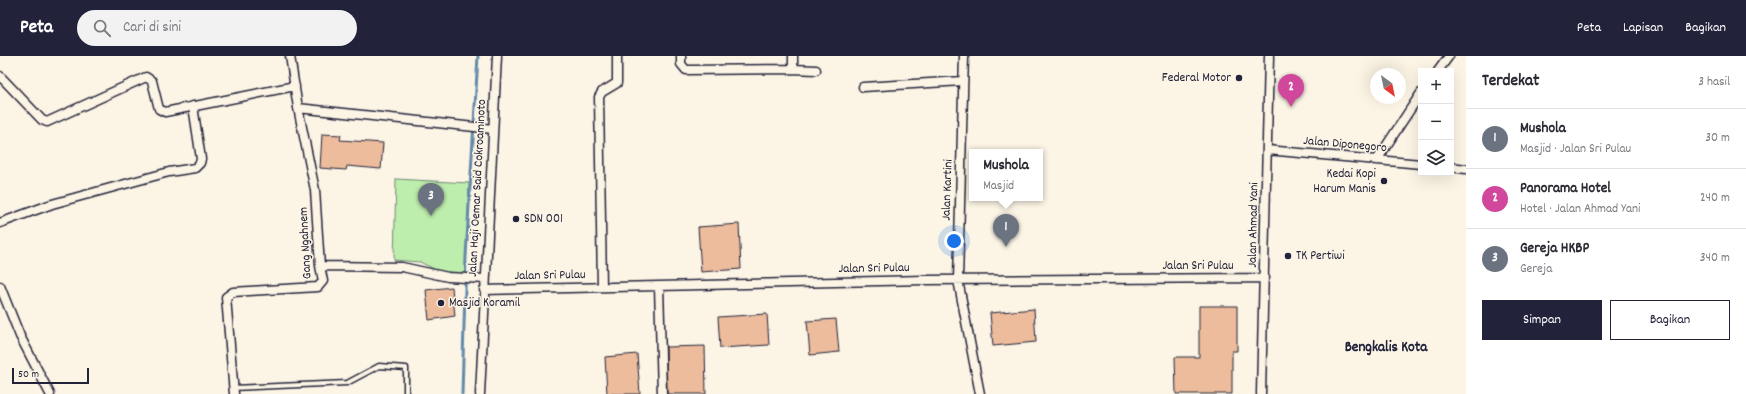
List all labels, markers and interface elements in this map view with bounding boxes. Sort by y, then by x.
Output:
search box [77,10,357,46]
text: Peta [20,15,53,42]
icon: search [91,17,113,39]
text: Cari di sini [123,17,181,39]
text: Peta [1577,18,1601,38]
text: Lapisan [1623,18,1663,38]
text: Bagikan [1685,18,1726,38]
north arrow [1370,68,1406,104]
map controls [1418,68,1454,176]
button: + [1418,68,1454,104]
place label: Federal Motor [1162,69,1231,88]
text: Terdekat [1482,70,1539,94]
marker: Federal Motor [1234,73,1244,83]
text: 3 hasil [1698,73,1730,92]
pin: 2 [1278,74,1304,107]
street label: Jalan Haji Oemar Said Cokroaminoto [464,99,492,277]
button: − [1418,104,1454,140]
text: Mushola [1520,118,1566,140]
text: 1 [1494,129,1496,148]
text: 30 m [1705,129,1730,148]
street label: Jalan Diponegoro [1302,132,1388,158]
button: layers [1418,140,1454,176]
text: Masjid · Jalan Sri Pulau [1520,140,1631,159]
popup [969,149,1043,201]
text: Mushola [983,155,1029,177]
street label: Jalan Kartini [937,158,959,221]
place label: Kedai Kopi Harum Manis [1313,165,1377,199]
marker: Kedai Kopi Harum Manis [1379,176,1389,186]
text: Masjid [983,177,1014,196]
text: Panorama Hotel [1520,178,1611,200]
street label: Jalan Ahmad Yani [1244,182,1264,268]
pin: 3 [418,183,444,216]
text: 2 [1492,189,1498,208]
text: 240 m [1700,189,1730,208]
text: Hotel · Jalan Ahmad Yani [1520,200,1640,219]
street label: Gang Ngahnem [295,206,317,280]
place label: SDN 001 [524,210,563,229]
marker: SDN 001 [511,214,521,224]
pin: 1 [993,214,1019,247]
your location [944,231,964,251]
text: Gereja HKBP [1520,238,1589,260]
place label: TK Pertiwi [1296,247,1345,266]
text: 3 [1492,249,1498,268]
text: 340 m [1700,249,1730,268]
marker: TK Pertiwi [1283,251,1293,261]
street label: Jalan Sri Pulau [1162,257,1234,276]
street label: Jalan Sri Pulau [838,259,910,279]
text: Gereja [1520,260,1552,279]
street label: Jalan Sri Pulau [514,266,586,286]
place label: Masjid Koramil [449,294,520,313]
marker: Masjid Koramil [436,298,446,308]
button: Simpan [1482,300,1602,340]
button: Bagikan [1610,300,1730,340]
district label: Bengkalis Kota [1345,337,1428,359]
scale bar [12,366,89,385]
text: 50 m [18,367,39,383]

